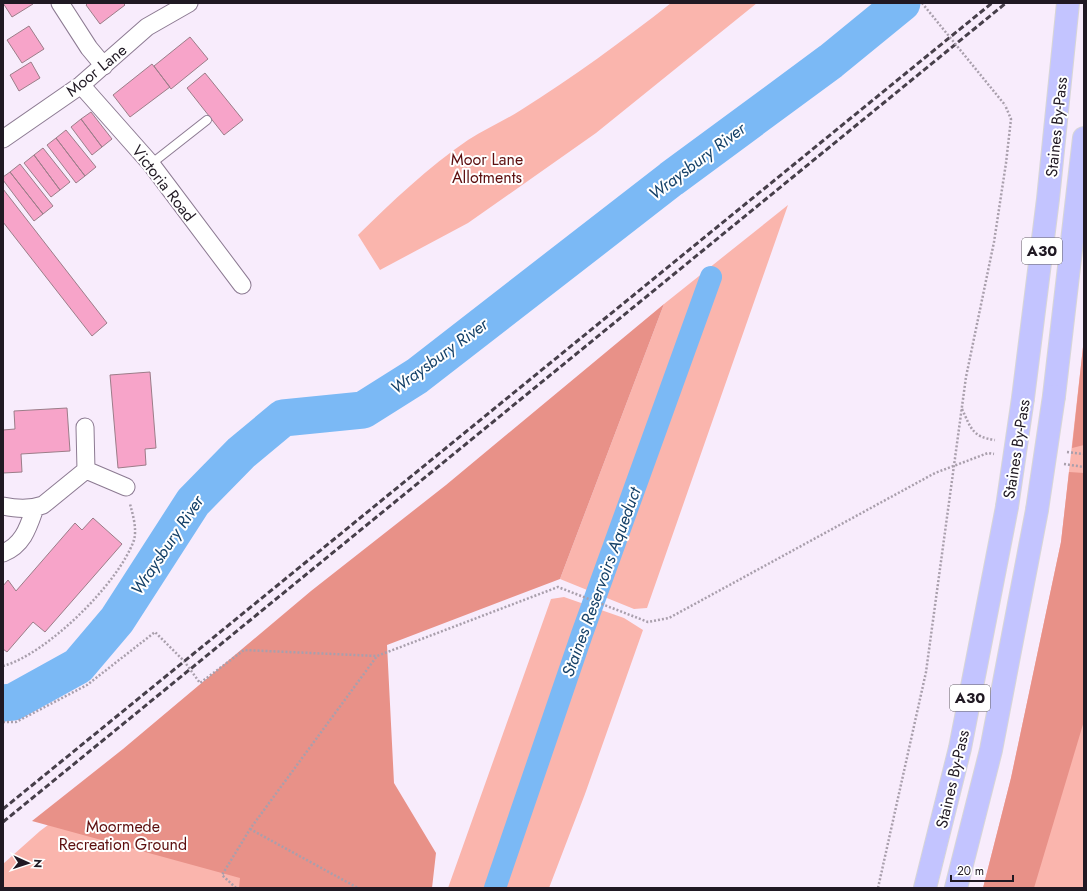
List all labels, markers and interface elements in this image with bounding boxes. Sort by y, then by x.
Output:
street label: Moor Lane [61,39,132,102]
street label: Staines By-Pass [1040,76,1073,178]
water label: Wraysbury River [644,116,751,205]
street label: Victoria Road [126,140,201,226]
park label: Moor Lane Allotments [451,148,523,189]
road number: A30 [1022,238,1062,264]
water label: Wraysbury River [385,312,494,400]
street label: Staines By-Pass [997,398,1036,501]
water label: Staines Reservoirs Aqueduct [556,483,647,680]
water label: Wraysbury River [125,489,210,600]
road number: A30 [950,685,990,711]
street label: Staines By-Pass [930,728,975,831]
park label: Moormede Recreation Ground [59,815,187,856]
north arrow [8,843,48,883]
scale bar [951,857,1013,883]
text: N [30,859,46,868]
text: 20 m [957,862,984,880]

